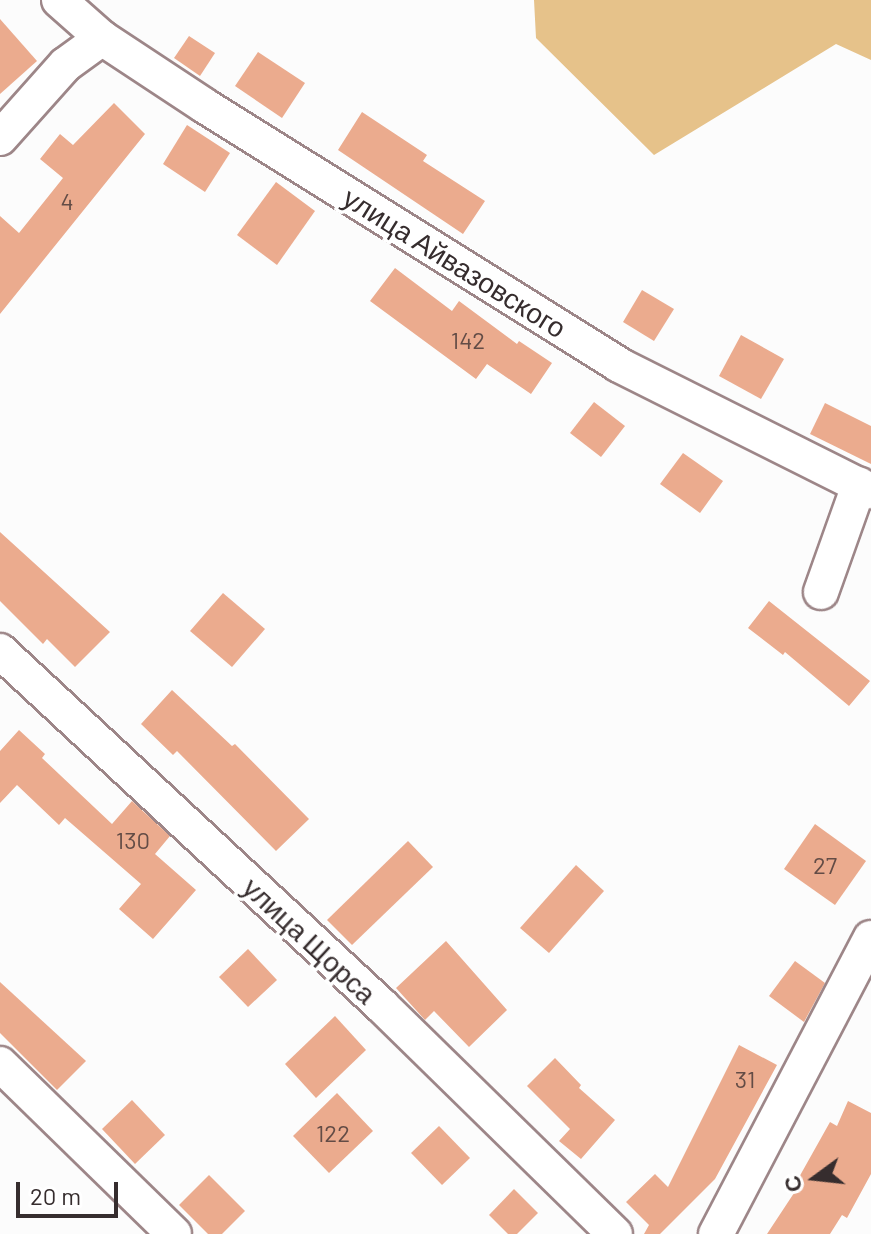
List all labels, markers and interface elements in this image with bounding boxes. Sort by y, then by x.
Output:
street label: улица Айвазовского [337,180,573,344]
house number: 4 [60,187,74,215]
house number: 142 [451,326,485,354]
house number: 130 [116,826,150,854]
house number: 27 [813,851,837,879]
street label: улица Щорса [237,870,383,1010]
house number: 31 [735,1065,755,1093]
house number: 122 [316,1119,350,1147]
north arrow [775,1138,855,1218]
scale bar [20,1166,122,1216]
text: С [777,1173,806,1195]
text: 20 m [30,1181,81,1210]

